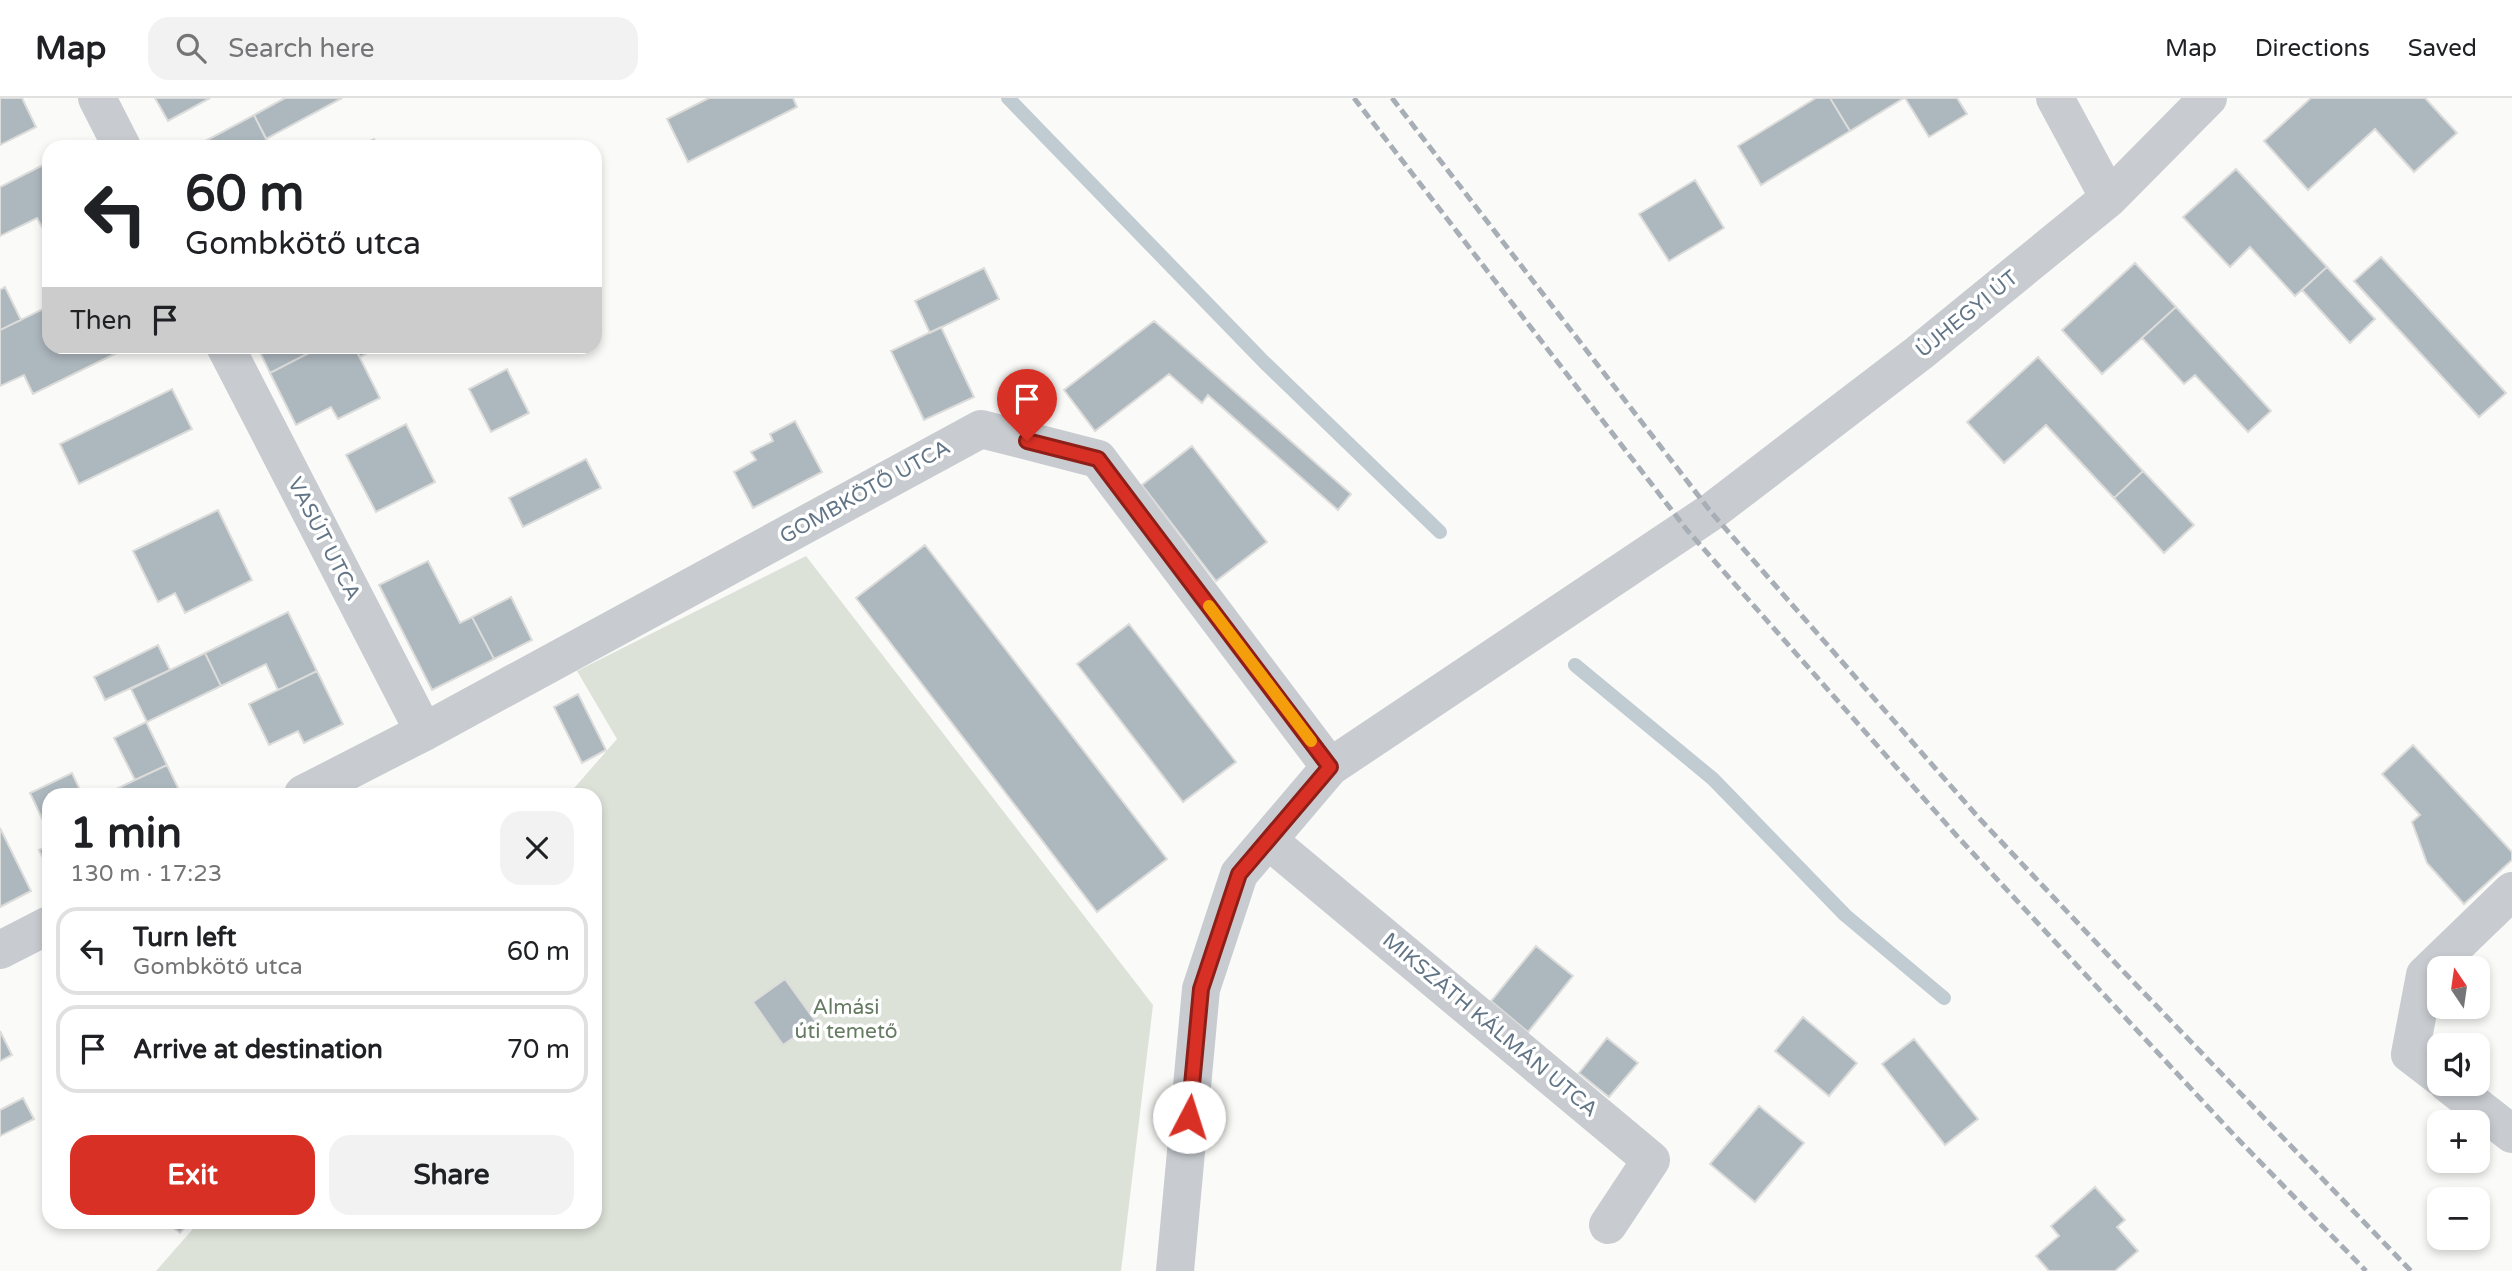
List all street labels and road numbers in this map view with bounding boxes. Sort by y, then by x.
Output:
street label: ÚJHEGYI ÚT [1911,265,2023,363]
street label: GOMBKÖTŐ UTCA [775,435,955,549]
street label: VASÚT UTCA [282,473,366,605]
street label: MIKSZÁTH KÁLMÁN UTCA [1377,928,1603,1122]

